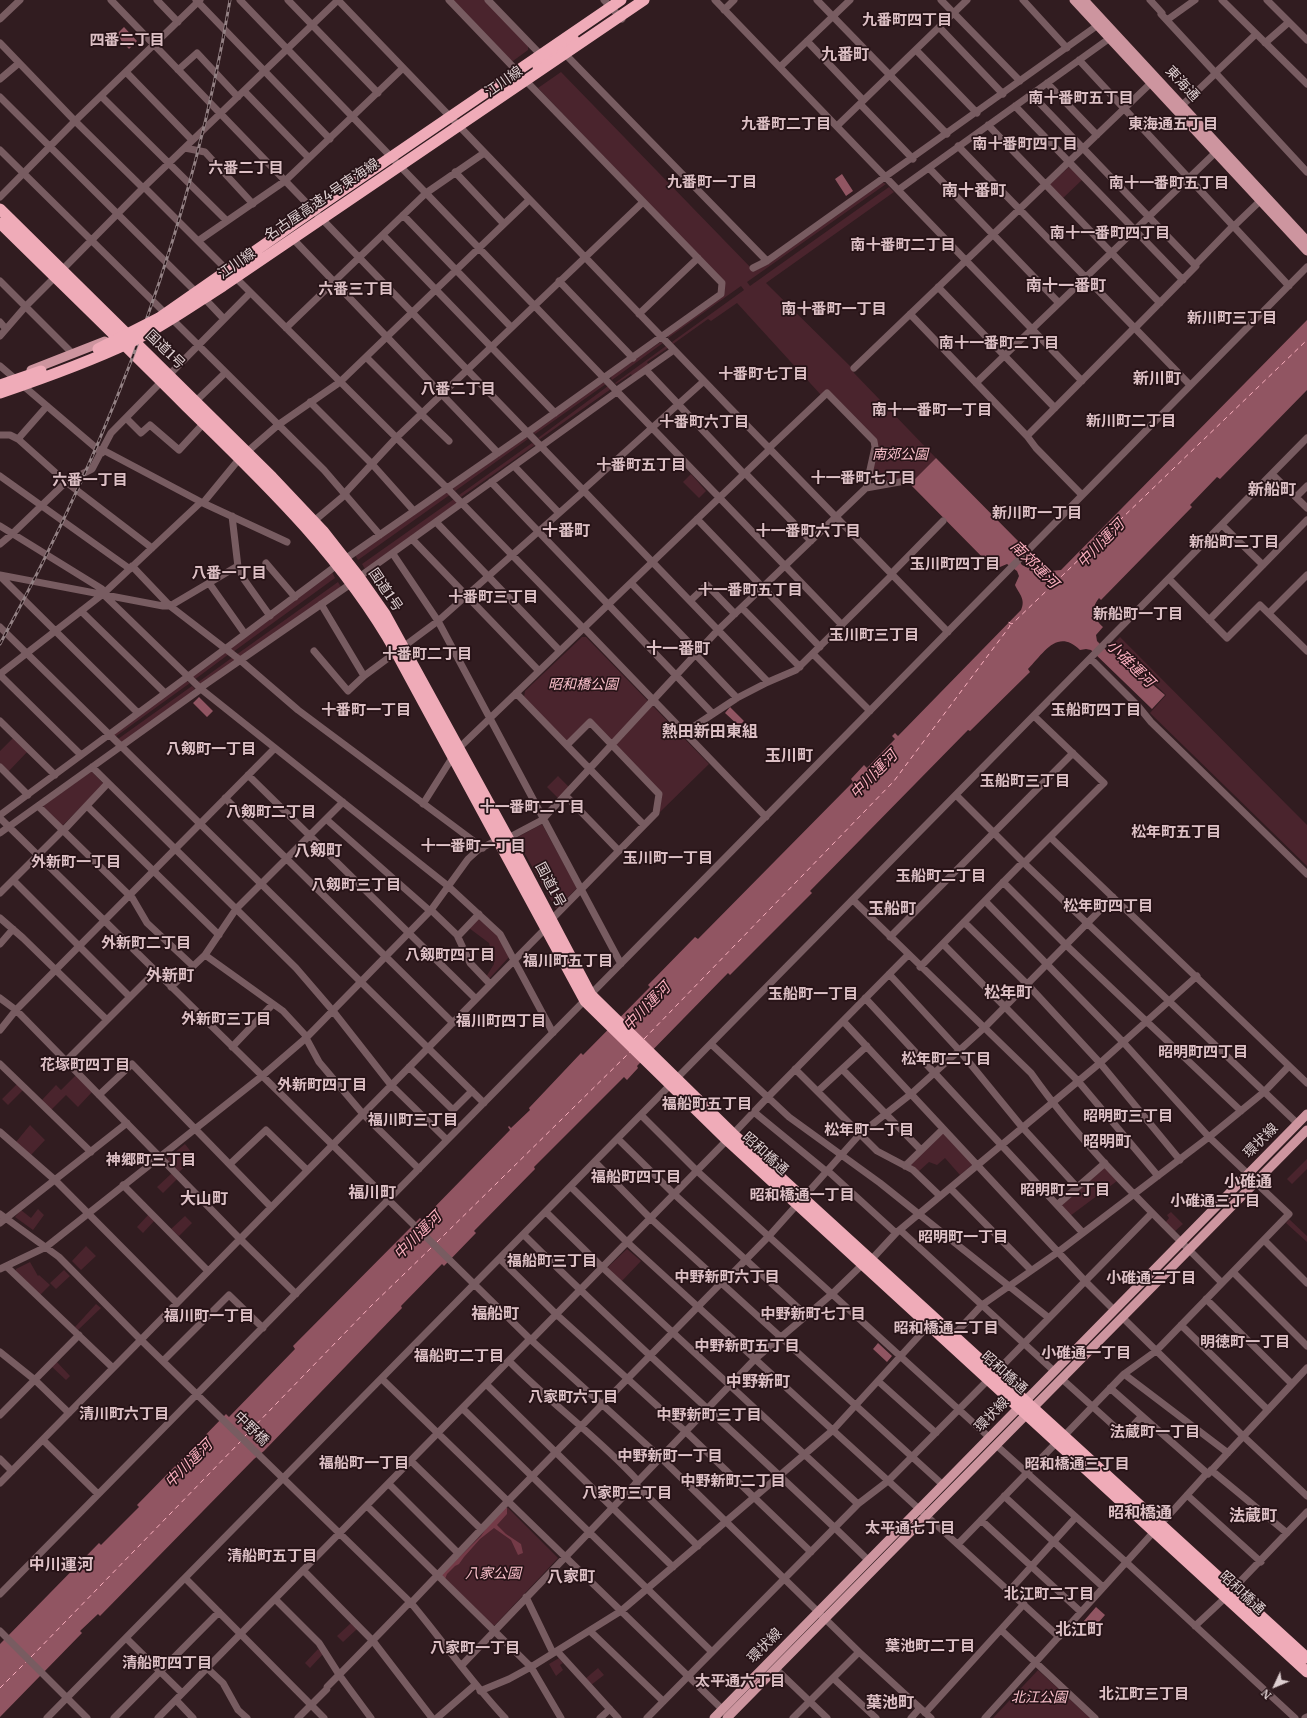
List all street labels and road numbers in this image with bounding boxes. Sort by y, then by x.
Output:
street label: 江川線 [482,63,526,101]
street label: 東海通 [1162,63,1202,105]
street label: 名古屋高速4号東海線 [261,155,383,245]
street label: 江川線 [215,245,259,283]
street label: 国道1号 [142,327,188,373]
street label: 国道1号 [365,565,405,615]
street label: 国道1号 [531,860,569,910]
street label: 環状線 [1240,1120,1282,1162]
street label: 昭和橋通 [739,1129,791,1179]
street label: 昭和橋通 [978,1348,1030,1398]
street label: 環状線 [971,1394,1013,1436]
street label: 中野橋 [230,1408,272,1450]
street label: 昭和橋通 [1216,1568,1268,1618]
street label: 環状線 [744,1625,786,1667]

